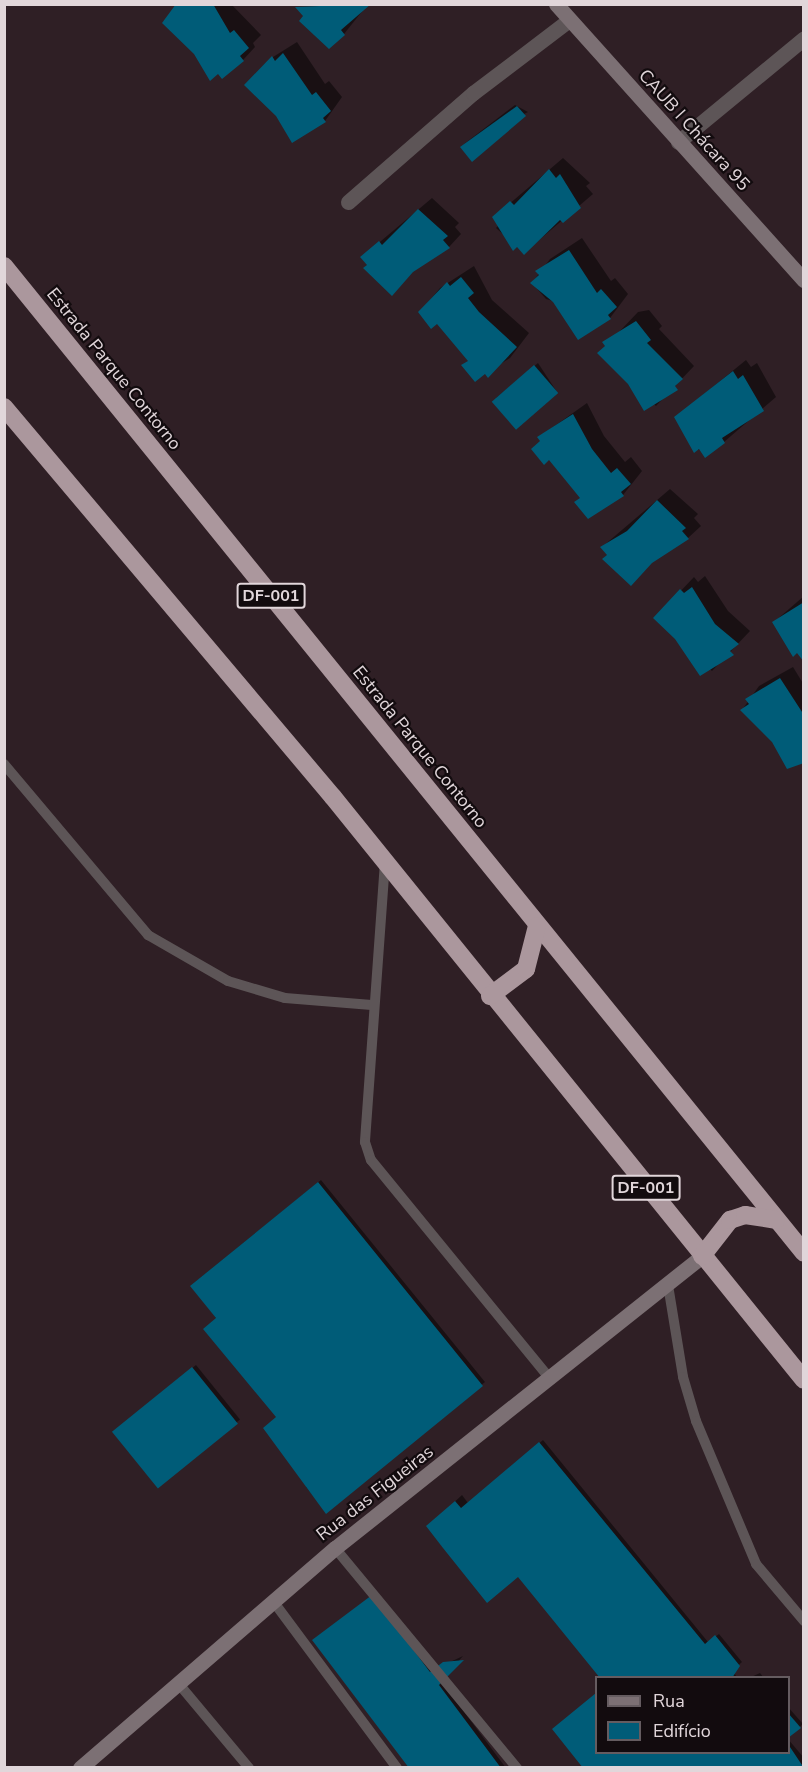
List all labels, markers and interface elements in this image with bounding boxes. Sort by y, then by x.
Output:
street label: CAUB I Chácara 95 [634,65,754,195]
street label: Estrada Parque Contorno [42,284,186,454]
road number: DF-001 [236,583,306,609]
street label: Estrada Parque Contorno [348,662,492,832]
road number: DF-001 [612,1175,680,1201]
street label: Rua das Figueiras [312,1441,438,1545]
legend [595,1676,790,1754]
text: Rua [653,1689,685,1713]
text: Edifício [653,1719,711,1743]

